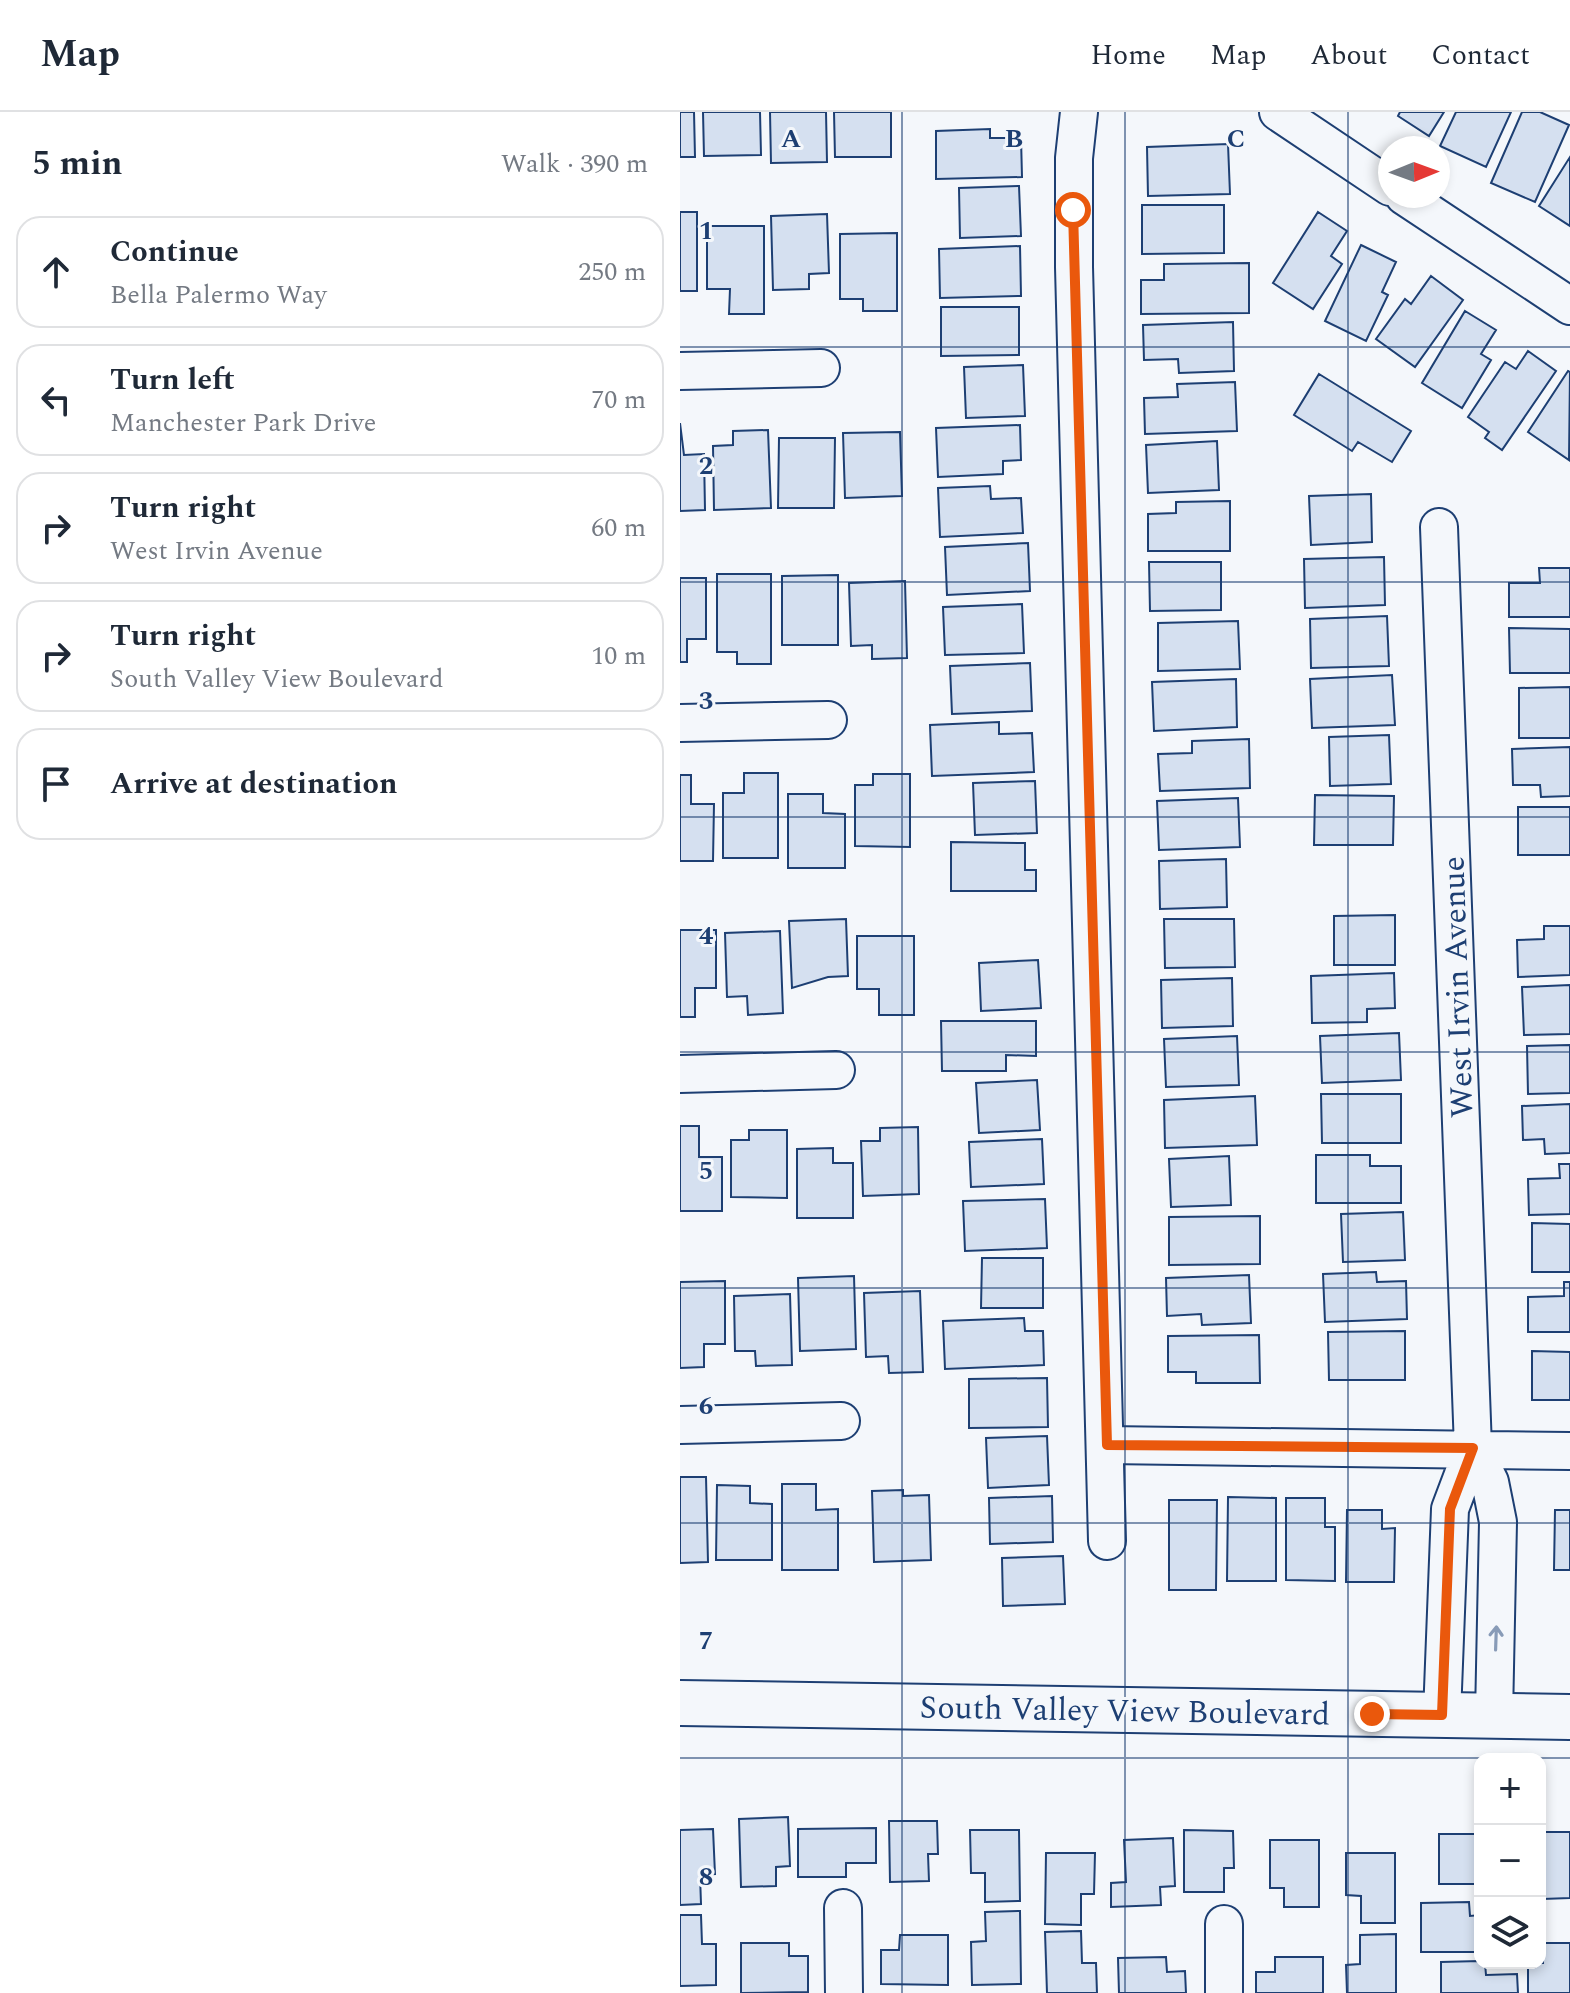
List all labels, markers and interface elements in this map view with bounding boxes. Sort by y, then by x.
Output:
text: Map [40,26,120,84]
text: Home [1090,34,1166,77]
text: Map [1210,34,1266,77]
text: About [1310,34,1387,77]
text: Contact [1431,34,1530,77]
text: A [781,119,801,159]
text: B [1005,119,1023,159]
text: C [1227,119,1245,159]
north arrow [1378,136,1450,208]
text: 5 min [32,138,122,190]
text: Walk · 390 m [501,144,648,184]
route start [1055,192,1091,228]
text: 1 [699,211,713,251]
text: Continue [110,229,239,275]
icon: ahead [34,250,78,294]
text: 250 m [578,252,646,292]
text: Bella Palermo Way [110,275,327,315]
text: Turn left [110,357,235,403]
icon: left [34,378,78,422]
text: 70 m [591,380,646,420]
text: Manchester Park Drive [110,403,376,443]
text: 2 [699,446,713,486]
text: Turn right [110,485,256,531]
icon: right [34,506,78,550]
text: 60 m [591,508,646,548]
text: West Irvin Avenue [110,531,323,571]
text: Turn right [110,613,256,659]
icon: right [34,634,78,678]
text: 10 m [591,636,646,676]
text: South Valley View Boulevard [110,659,443,699]
text: 3 [699,681,713,721]
text: Arrive at destination [110,761,397,807]
icon: arrive [34,762,78,806]
street label: West Irvin Avenue [1429,855,1488,1119]
text: 4 [699,916,714,956]
text: 5 [699,1151,713,1191]
text: 6 [699,1386,713,1426]
text: 7 [699,1621,713,1661]
one-way arrow [1489,1625,1504,1652]
street label: South Valley View Boulevard [919,1683,1331,1740]
route end [1354,1696,1390,1732]
map controls [1474,1753,1546,1969]
button: + [1474,1753,1546,1825]
button: − [1474,1825,1546,1897]
text: 8 [699,1857,713,1897]
button: layers [1474,1897,1546,1969]

